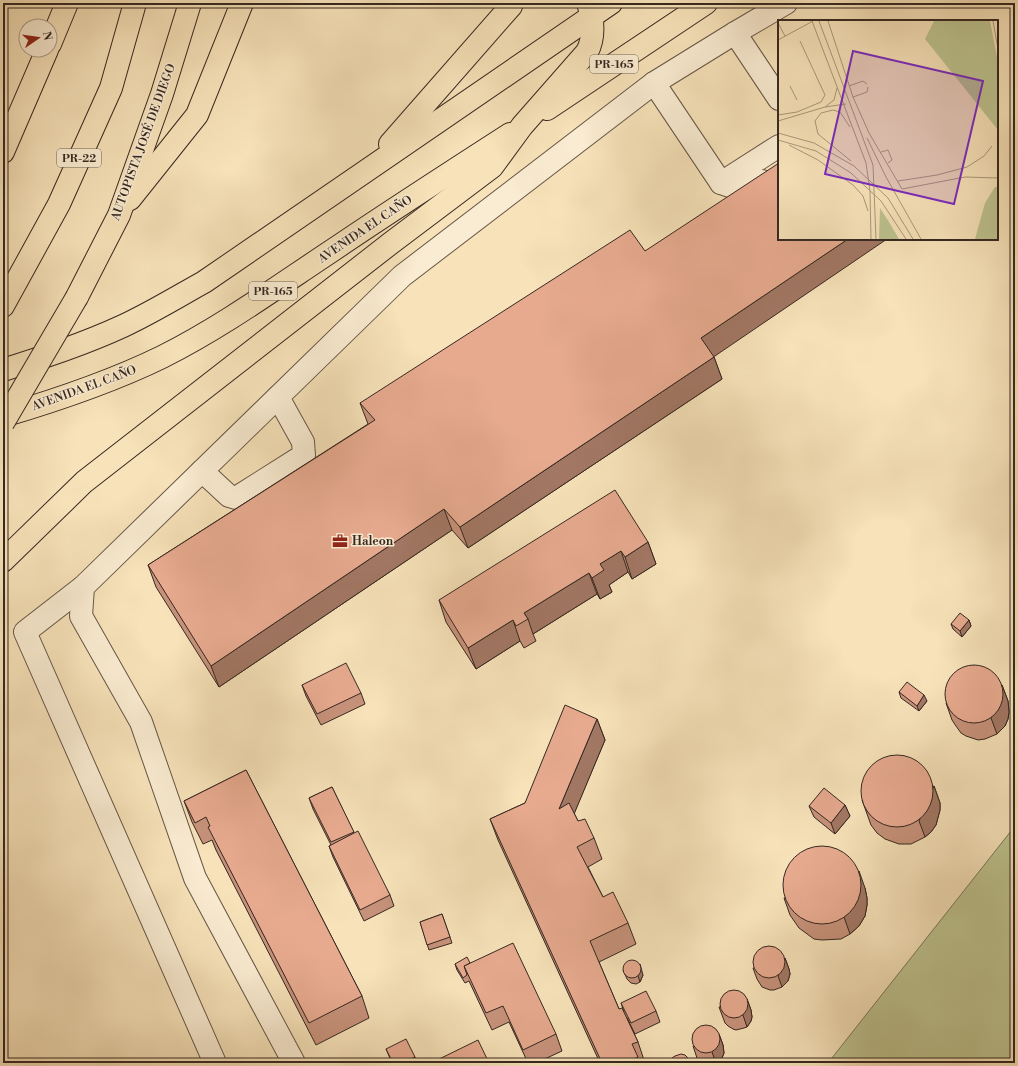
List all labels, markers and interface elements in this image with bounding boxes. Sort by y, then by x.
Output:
north arrow [18,18,58,58]
inset map [778,20,998,240]
text: N [39,30,55,42]
road number: PR-165 [590,55,638,73]
street label: AUTOPISTA JOSÉ DE DIEGO [106,61,179,224]
road number: PR-22 [57,149,101,167]
street label: AVENIDA EL CAÑO [313,191,415,267]
road number: PR-165 [249,282,297,300]
street label: AVENIDA EL CAÑO [28,361,139,415]
office icon: Haleon [331,532,349,550]
place label: Haleon [352,534,394,549]

